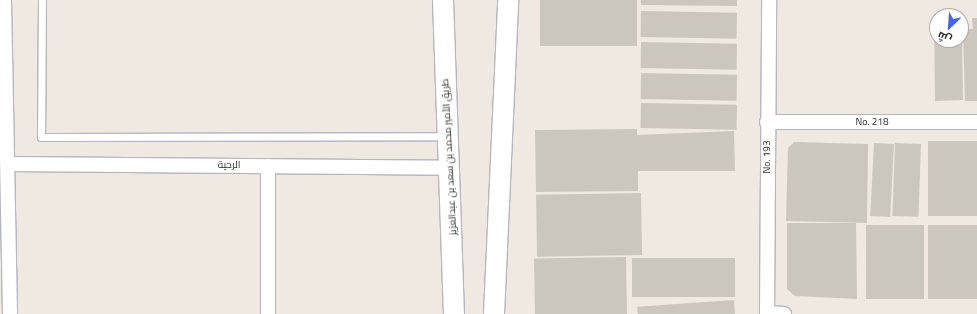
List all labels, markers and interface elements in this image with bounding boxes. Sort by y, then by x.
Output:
north arrow [929,8,969,48]
text: ش [935,28,954,48]
street label: طريق الأمير محمد بن سعد بن عبدالعزيز [439,78,459,236]
street label: No. 218 [855,116,889,128]
street label: No. 193 [761,140,773,174]
street label: الرحية [218,159,240,171]

